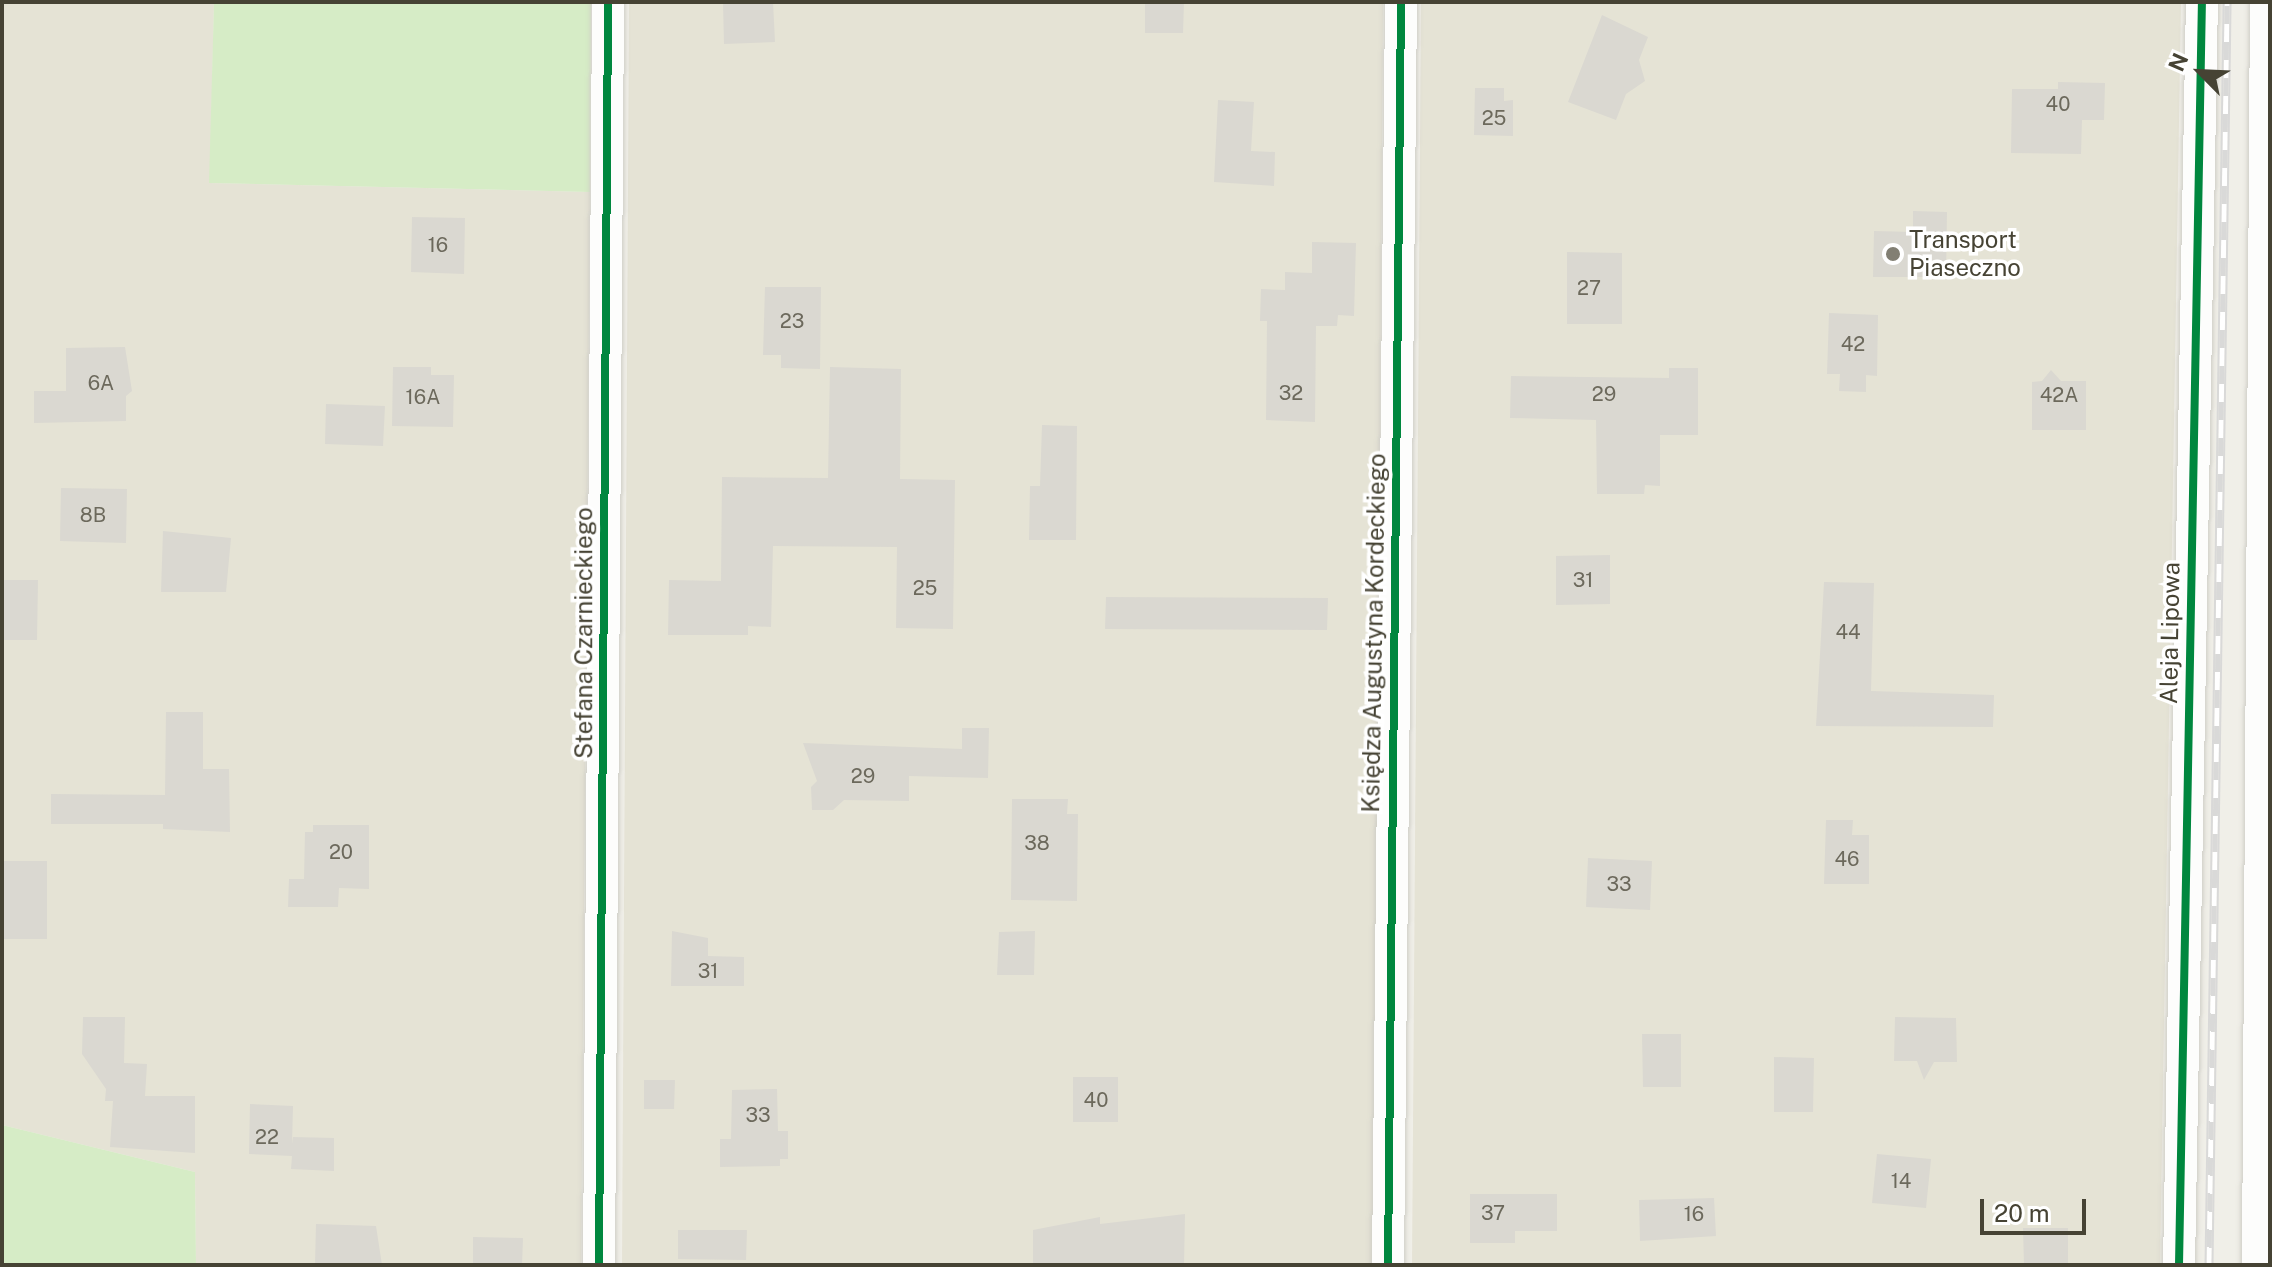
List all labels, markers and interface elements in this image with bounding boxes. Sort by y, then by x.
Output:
north arrow [2160,32,2240,112]
text: N [2163,49,2193,75]
house number: 40 [2046,92,2070,116]
house number: 25 [1482,106,1506,130]
place label: Transport Piaseczno [1909,226,2021,282]
house number: 16 [428,233,448,257]
marker: Transport Piaseczno [1884,245,1902,263]
house number: 27 [1577,276,1601,300]
house number: 23 [780,309,804,333]
house number: 42 [1841,332,1865,356]
house number: 6A [88,371,114,395]
house number: 32 [1279,381,1303,405]
house number: 29 [1592,382,1616,406]
house number: 42A [2040,383,2078,407]
house number: 16A [406,385,440,409]
street label: Księdza Augustyna Kordeckiego [1356,453,1392,813]
house number: 8B [80,503,106,527]
street label: Stefana Czarnieckiego [570,507,598,759]
street label: Aleja Lipowa [2154,562,2186,704]
house number: 31 [1573,568,1593,592]
house number: 25 [913,576,937,600]
house number: 44 [1835,620,1861,644]
house number: 29 [851,764,875,788]
house number: 38 [1024,831,1050,855]
house number: 20 [329,840,353,864]
house number: 46 [1834,847,1860,871]
house number: 33 [1606,872,1632,896]
house number: 31 [698,959,718,983]
house number: 40 [1084,1088,1108,1112]
house number: 33 [745,1103,771,1127]
house number: 22 [255,1125,279,1149]
house number: 14 [1891,1169,1911,1193]
scale bar [1984,1183,2090,1233]
text: 20 m [1994,1199,2050,1227]
house number: 37 [1481,1201,1505,1225]
house number: 16 [1684,1202,1704,1226]

